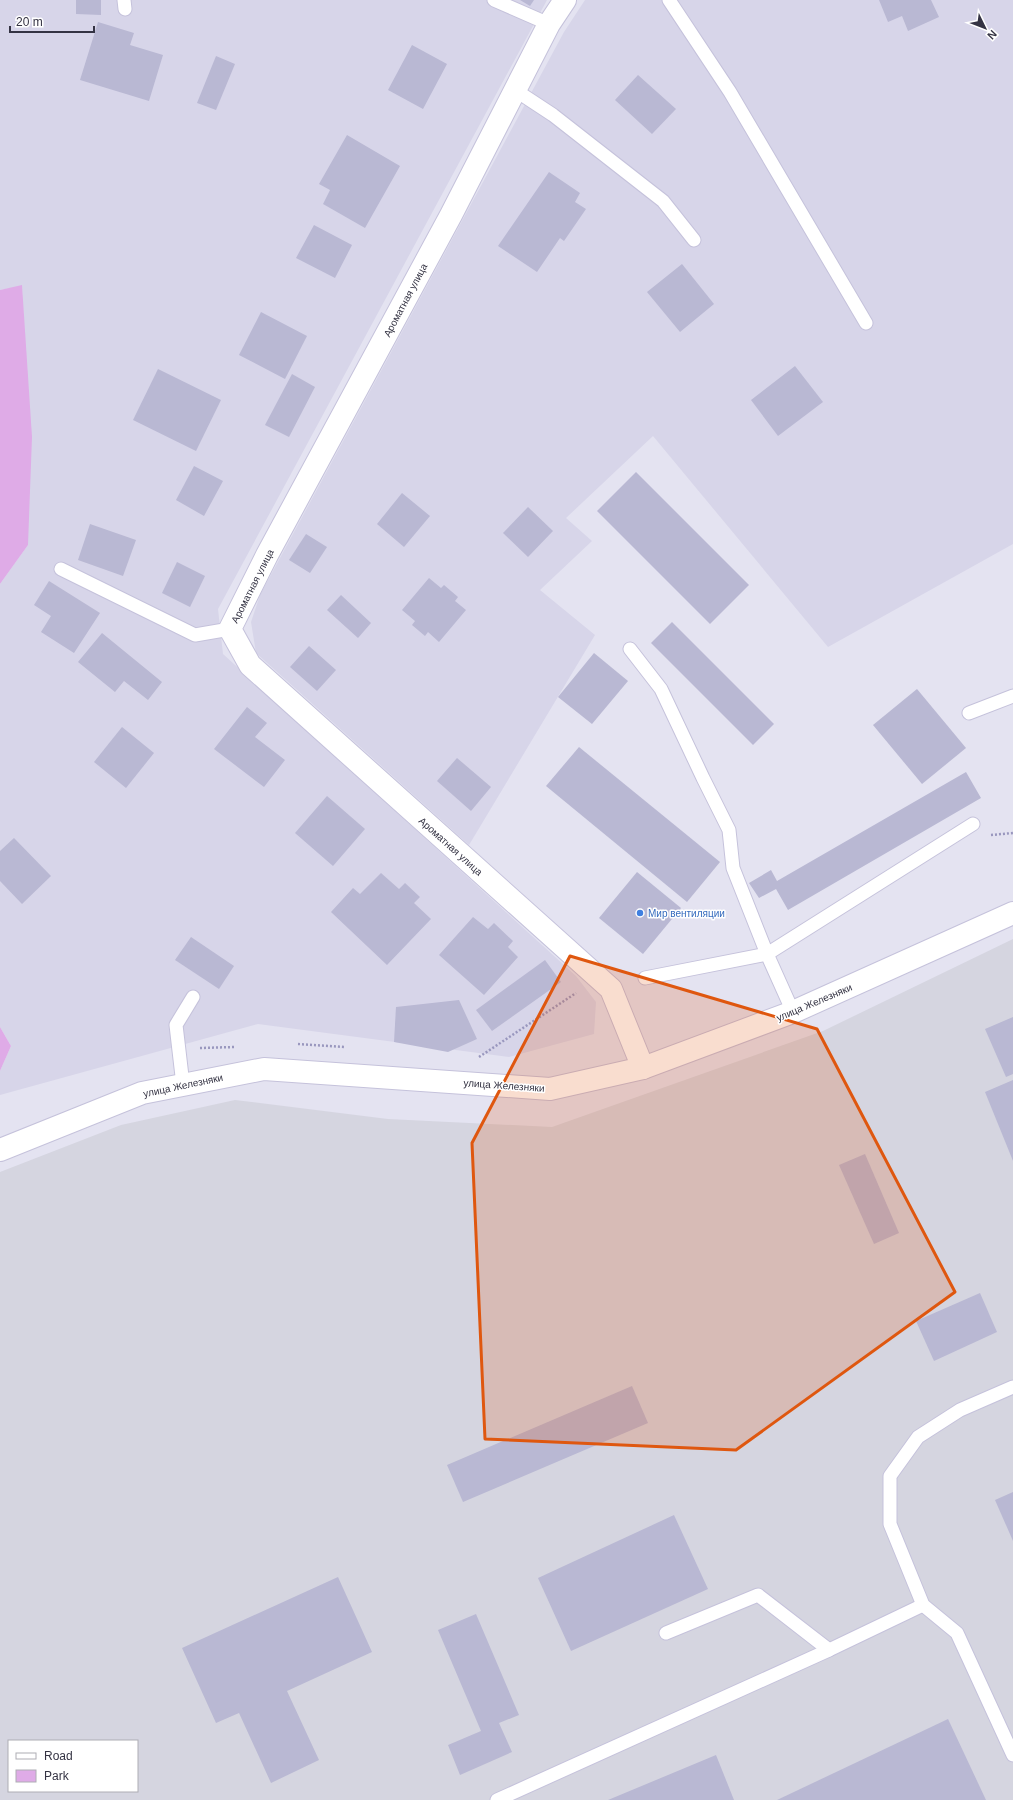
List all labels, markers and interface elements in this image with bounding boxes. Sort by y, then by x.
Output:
scale bar [10,8,94,34]
north arrow [965,8,1005,48]
text: 20 m [16,15,43,29]
text: N [985,28,999,42]
street label: Ароматная улица [381,261,430,339]
street label: Ароматная улица [229,547,276,625]
street label: Ароматная улица [417,815,485,878]
marker: Мир вентиляции [635,908,645,918]
place label: Мир вентиляции [648,908,725,919]
street label: улица Железняки [775,982,854,1023]
street label: улица Железняки [142,1072,224,1099]
street label: улица Железняки [463,1077,545,1094]
legend [8,1740,138,1792]
text: Road [44,1749,73,1763]
text: Park [44,1769,70,1783]

